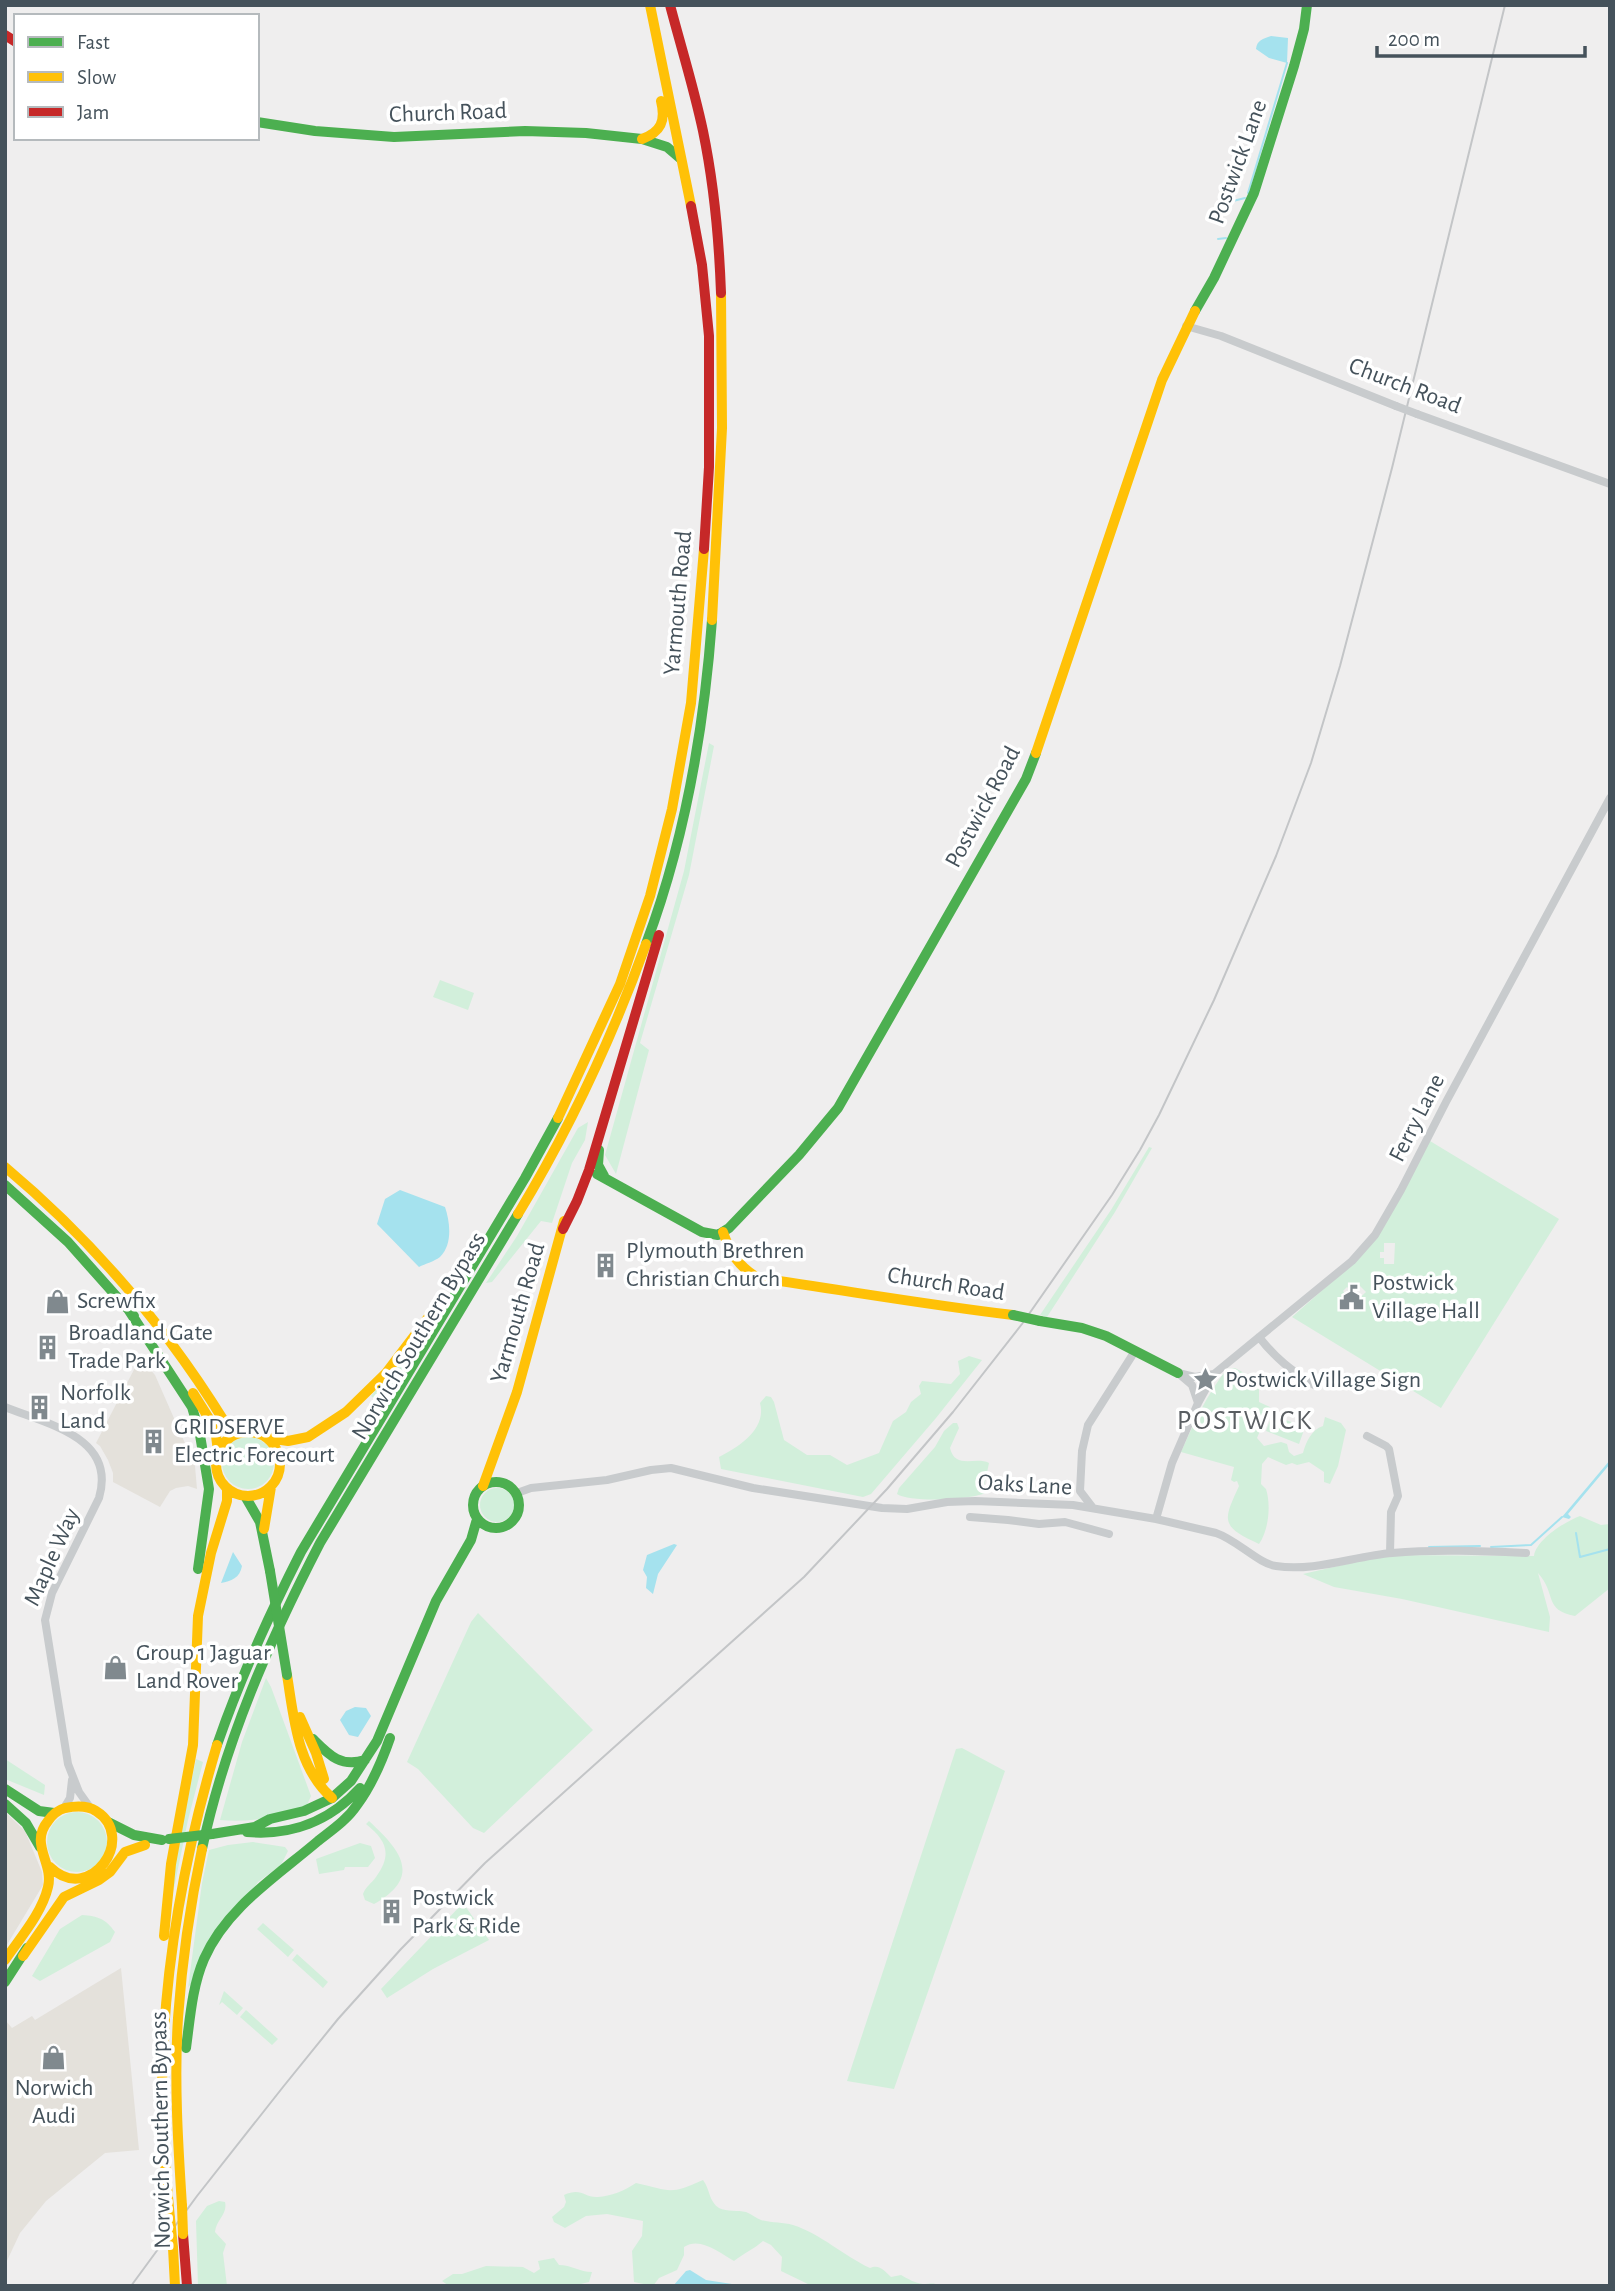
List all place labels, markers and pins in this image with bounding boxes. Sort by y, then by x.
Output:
place label: Plymouth Brethren Christian Church [626,1239,804,1291]
building icon: Plymouth Brethren Christian Church [592,1251,620,1279]
place label: Postwick Village Hall [1372,1271,1480,1323]
public building icon: Postwick Village Hall [1338,1283,1366,1311]
shop icon: Screwfix [43,1287,71,1315]
place label: Screwfix [77,1289,156,1313]
place label: Broadland Gate Trade Park [68,1321,213,1373]
building icon: Broadland Gate Trade Park [34,1333,62,1361]
place icon: Postwick Village Sign [1191,1366,1219,1394]
place label: Postwick Village Sign [1225,1368,1421,1392]
place label: Norfolk Land [60,1381,131,1433]
building icon: Norfolk Land [26,1393,54,1421]
place label: GRIDSERVE Electric Forecourt [174,1415,335,1467]
building icon: GRIDSERVE Electric Forecourt [140,1427,168,1455]
place label: Group 1 Jaguar Land Rover [136,1641,271,1693]
shop icon: Group 1 Jaguar Land Rover [102,1653,130,1681]
place label: Postwick Park & Ride [412,1886,521,1938]
building icon: Postwick Park & Ride [378,1898,406,1926]
shop icon: Norwich Audi [40,2043,68,2071]
place label: Norwich Audi [14,2076,94,2128]

